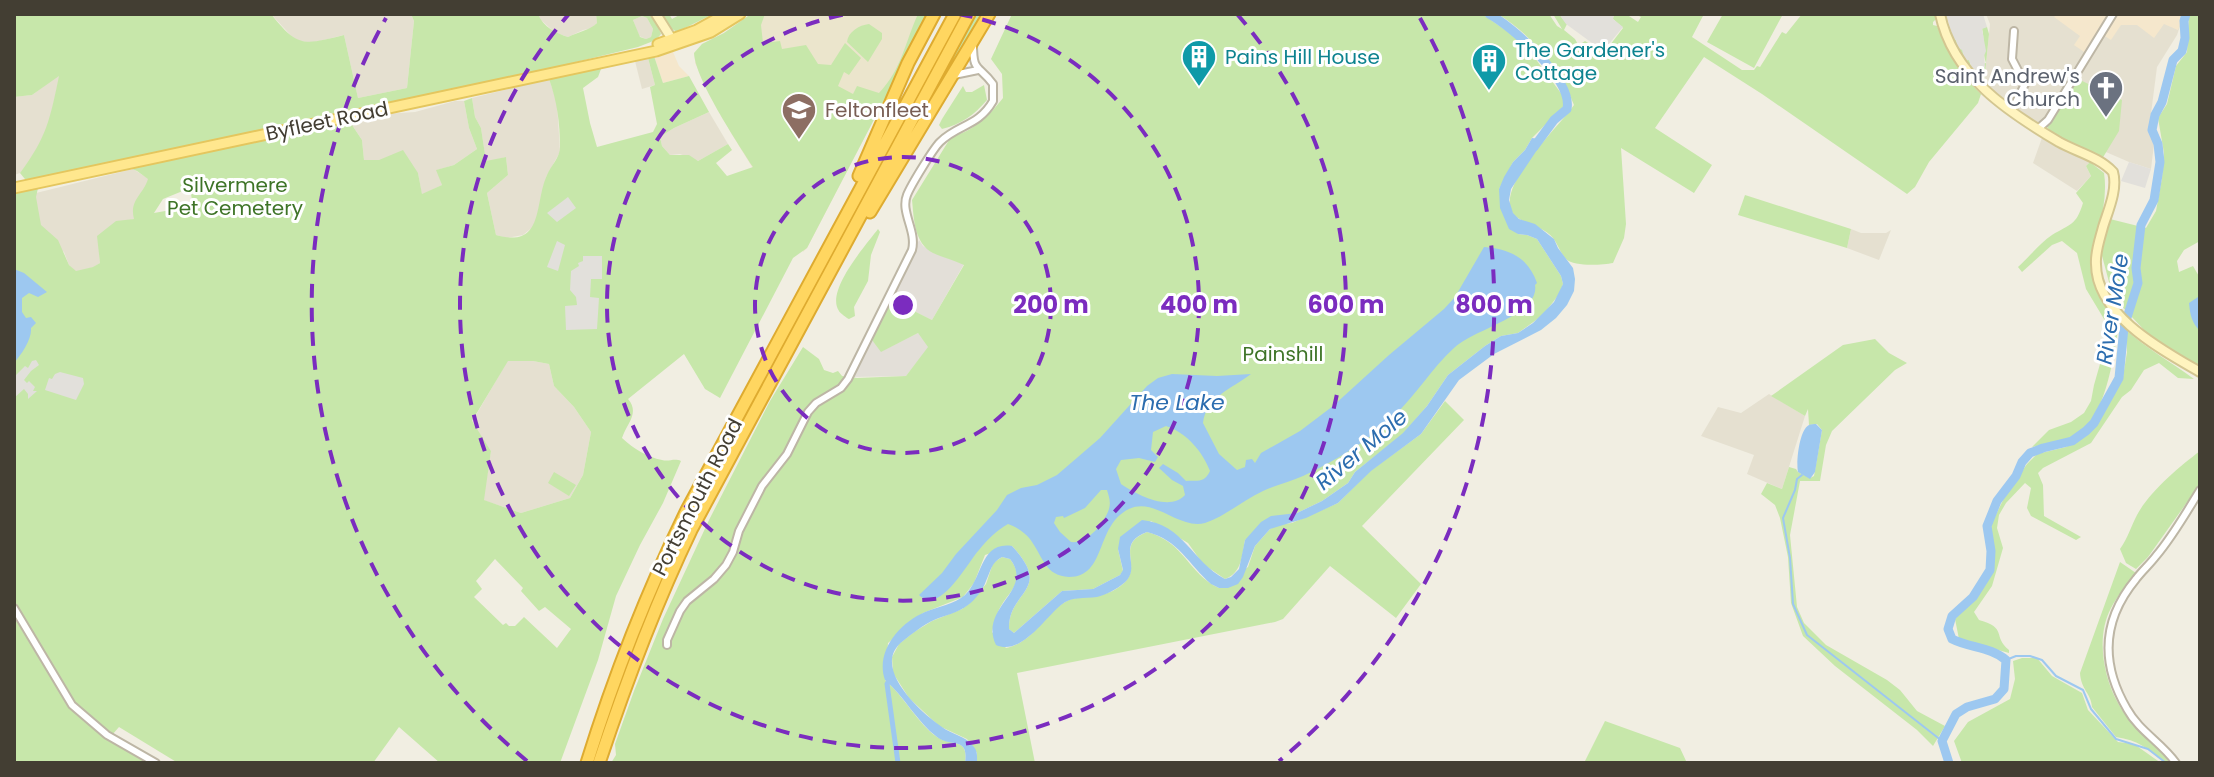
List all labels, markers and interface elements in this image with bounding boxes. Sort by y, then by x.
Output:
place label: The Gardener's Cottage [1515,36,1665,87]
building icon: Pains Hill House [1180,38,1218,88]
building icon: The Gardener's Cottage [1470,42,1508,92]
place label: Pains Hill House [1225,43,1380,71]
place label: Saint Andrew's Church [1935,62,2080,113]
church icon: Saint Andrew's Church [2087,69,2125,119]
school or university icon: Feltonfleet [780,91,818,141]
street label: Byfleet Road [263,94,391,148]
place label: Feltonfleet [825,96,929,124]
park label: Silvermere Pet Cemetery [167,171,303,222]
water label: River Mole [2088,252,2137,367]
text: 200 m [1013,288,1089,321]
text: 400 m [1160,288,1238,321]
text: 600 m [1307,288,1385,321]
text: 800 m [1455,288,1533,321]
centre of rings [889,291,917,319]
park label: Painshill [1243,340,1323,368]
water label: The Lake [1129,387,1225,418]
water label: River Mole [1309,402,1414,497]
street label: Portsmouth Road [645,413,749,581]

